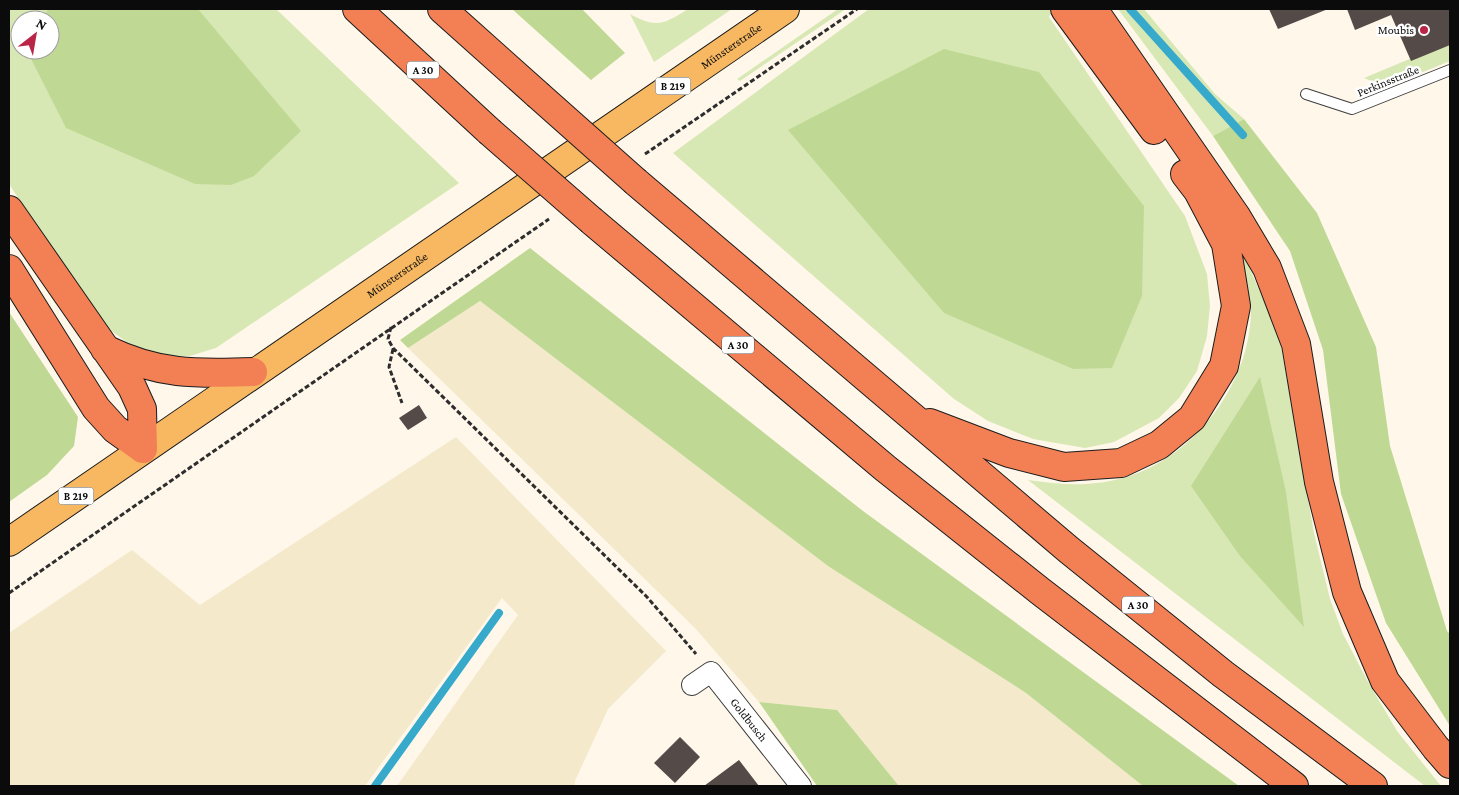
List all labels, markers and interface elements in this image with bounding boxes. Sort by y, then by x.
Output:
north arrow [10,10,60,60]
text: N [33,15,50,33]
street label: Münsterstraße [698,20,764,72]
place label: Moubis [1378,23,1414,37]
marker: Moubis [1418,24,1430,36]
road number: A 30 [407,62,439,78]
street label: Perkinsstraße [1355,62,1421,100]
road number: B 219 [656,78,690,94]
street label: Münsterstraße [364,249,430,301]
road number: A 30 [722,336,754,354]
road number: B 219 [58,488,94,504]
road number: A 30 [1122,596,1154,614]
street label: Goldbusch [727,695,771,745]

